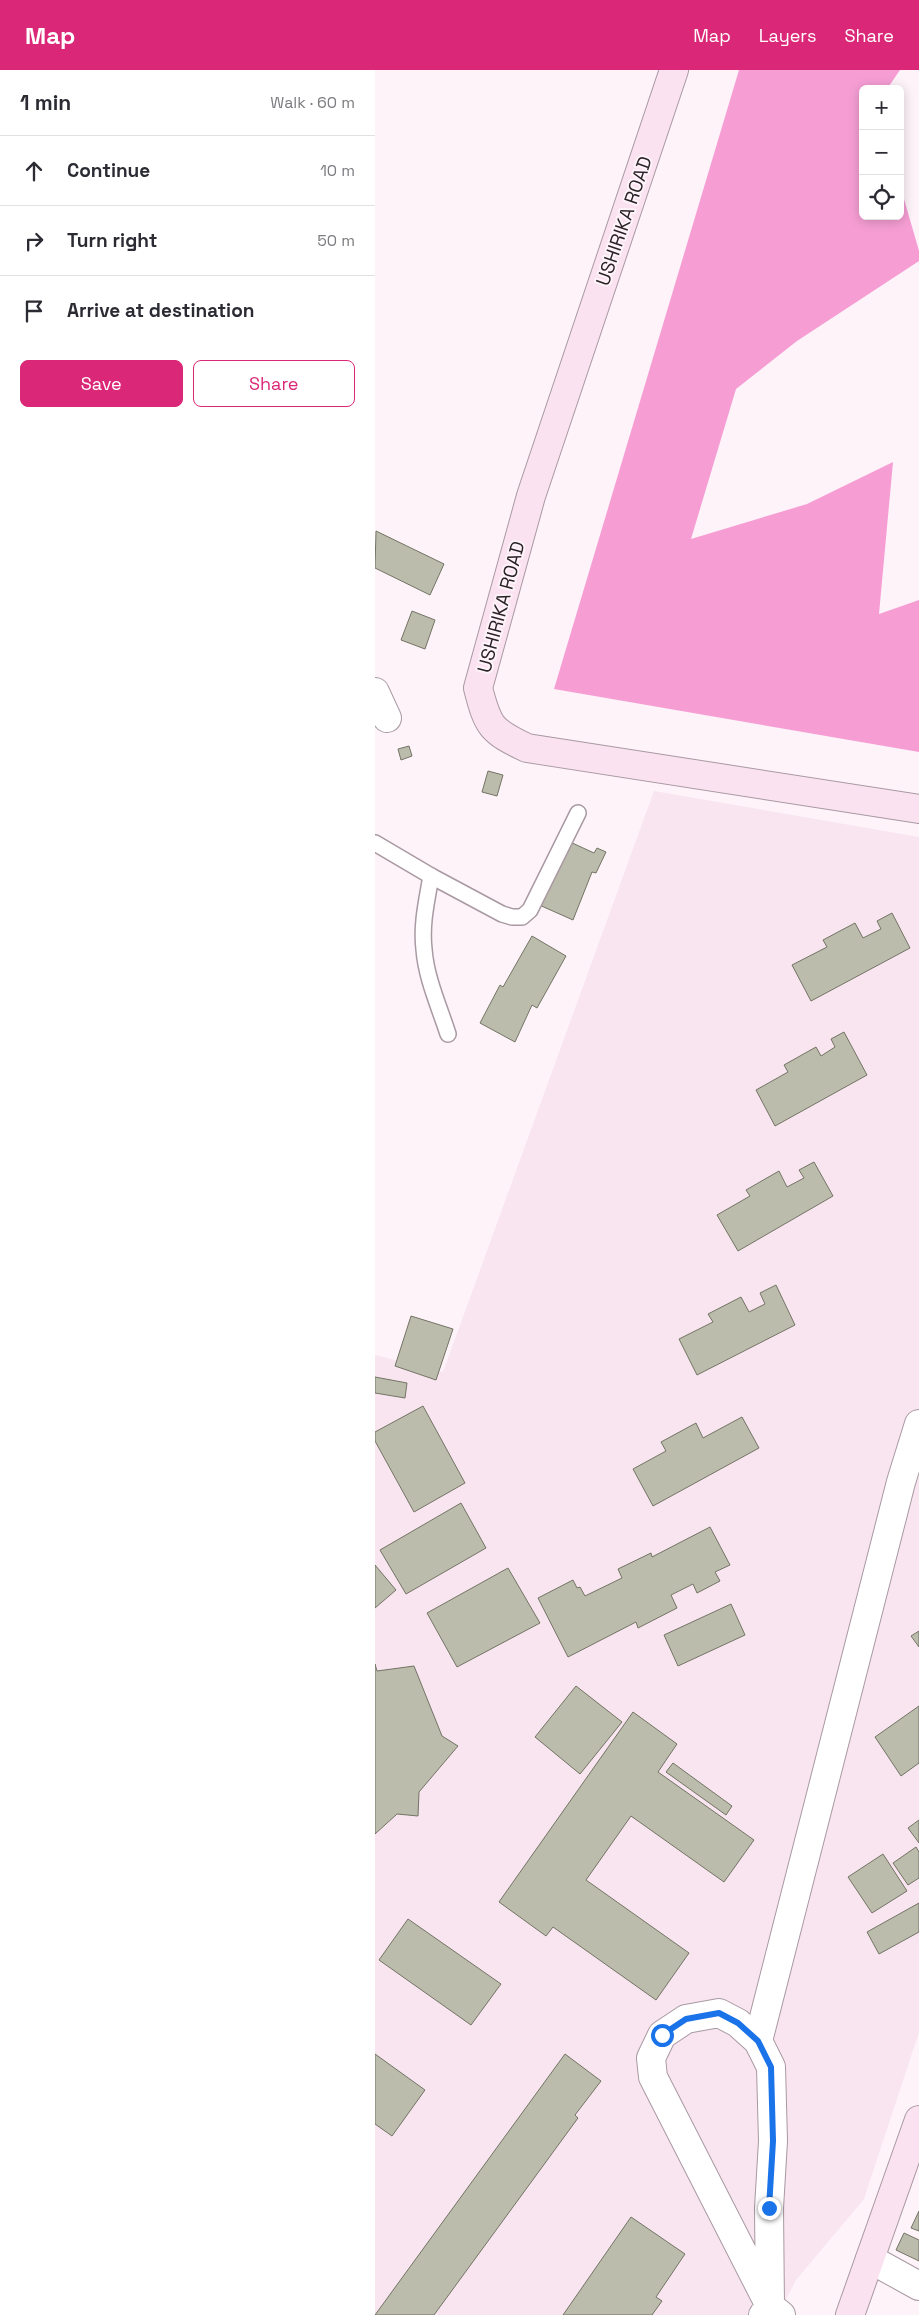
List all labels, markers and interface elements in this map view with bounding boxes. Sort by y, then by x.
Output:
text: Map [25,20,75,51]
text: Map [693,24,731,47]
text: Layers [759,24,816,47]
text: Share [844,24,894,47]
map controls [859,85,904,220]
button: + [859,85,904,130]
text: 1 min [20,89,71,116]
text: Walk · 60 m [270,92,355,113]
button: − [859,130,904,175]
street label: USHIRIKA ROAD [590,153,658,289]
icon: ahead [20,157,48,185]
text: Continue [67,158,150,183]
text: 10 m [320,160,355,181]
button: locate [859,175,904,220]
icon: right [20,227,48,255]
text: Turn right [67,228,157,253]
text: 50 m [317,230,355,251]
icon: arrive [20,297,48,325]
text: Arrive at destination [67,298,255,323]
button: Save [20,360,183,407]
button: Share [193,360,355,407]
street label: USHIRIKA ROAD [471,538,531,676]
route start [651,2024,674,2047]
route end [758,2197,781,2220]

